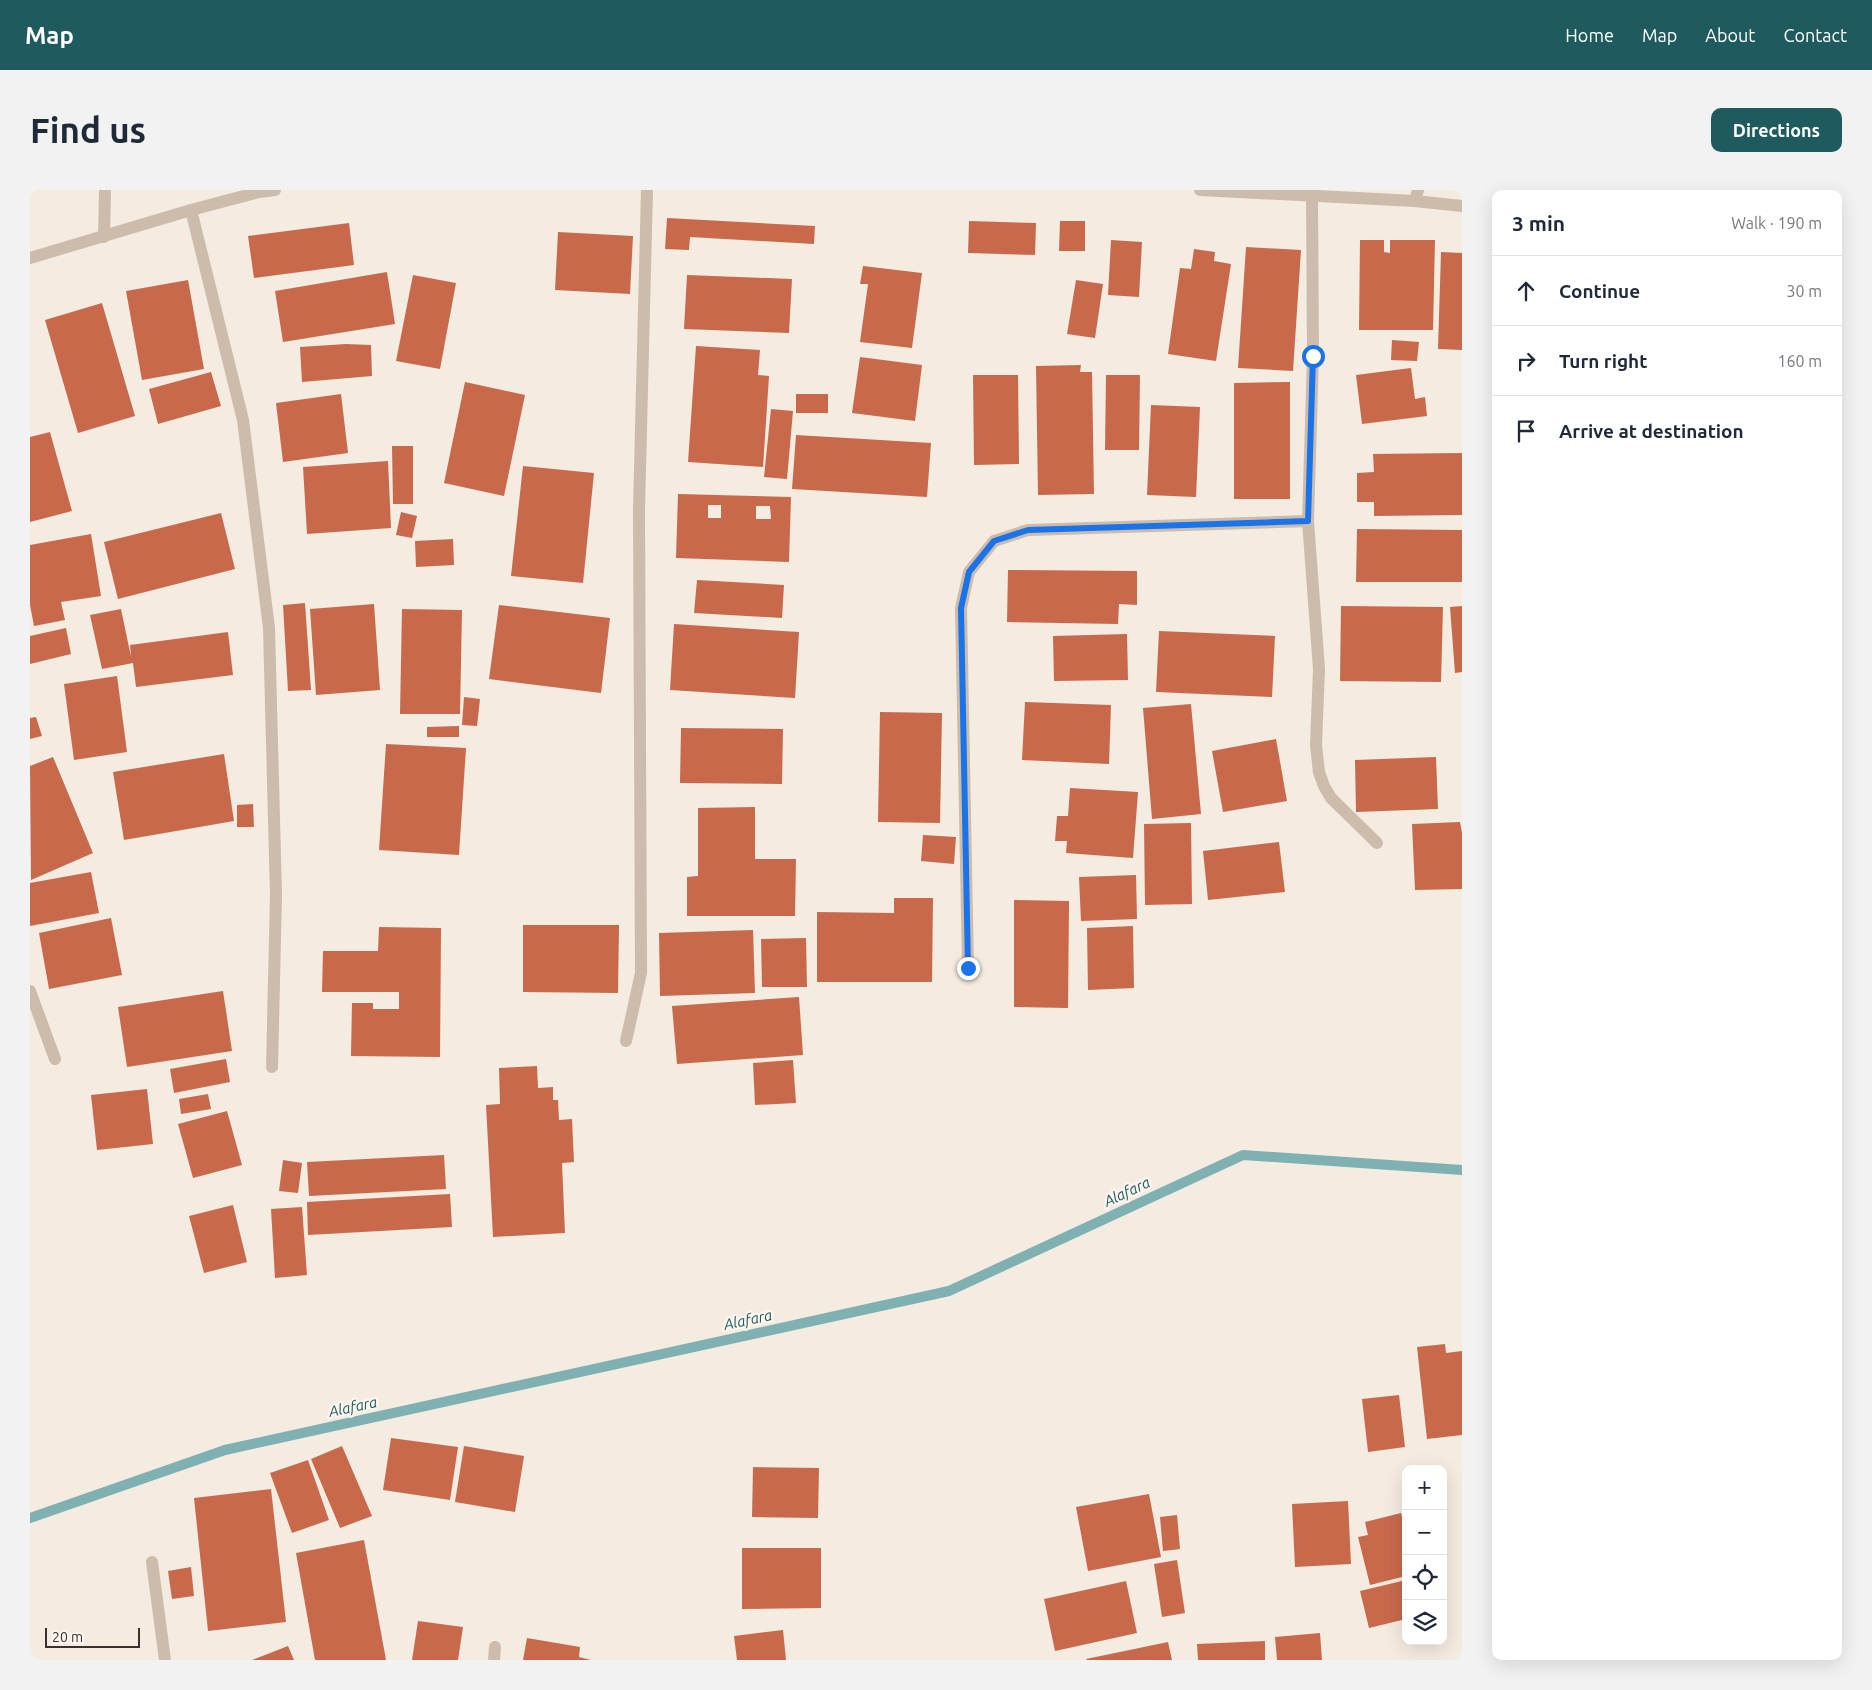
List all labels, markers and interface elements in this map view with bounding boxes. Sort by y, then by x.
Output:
text: Map [25,22,74,49]
text: Home [1565,25,1614,45]
text: Map [1642,25,1677,45]
text: About [1705,25,1755,45]
text: Contact [1783,25,1847,45]
button: Directions [1711,108,1842,152]
text: Find us [30,110,146,150]
text: 3 min [1512,211,1565,235]
text: Walk · 190 m [1731,214,1822,232]
icon: ahead [1512,277,1540,305]
text: Continue [1559,280,1640,302]
text: 30 m [1786,282,1822,300]
route start [1302,345,1325,368]
icon: right [1512,347,1540,375]
text: Turn right [1559,350,1647,372]
text: 160 m [1777,352,1822,370]
icon: arrive [1512,417,1540,445]
text: Arrive at destination [1559,420,1744,442]
route end [957,957,980,980]
water label: Alafara [1100,1173,1153,1210]
water label: Alafara [721,1306,774,1333]
water label: Alafara [326,1393,379,1420]
map controls [1402,1465,1447,1645]
button: + [1402,1465,1447,1510]
button: − [1402,1510,1447,1555]
button: locate [1402,1555,1447,1600]
button: layers [1402,1600,1447,1645]
scale bar [45,1625,140,1648]
text: 20 m [52,1629,83,1645]

